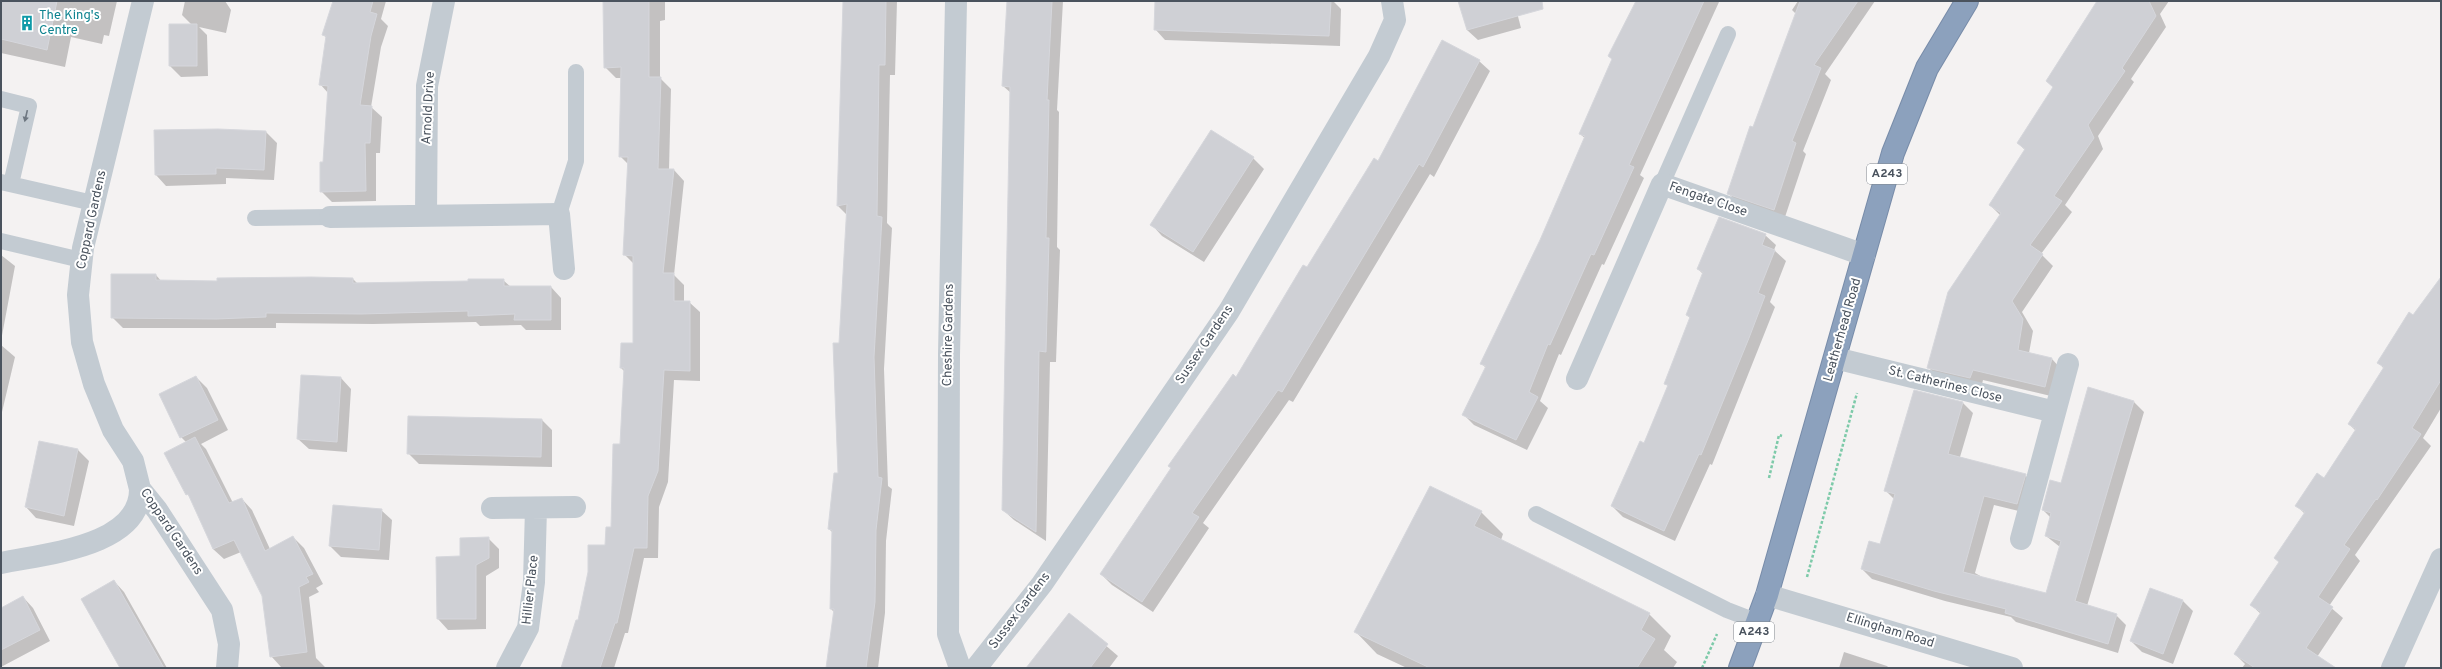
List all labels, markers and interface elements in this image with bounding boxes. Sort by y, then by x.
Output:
place label: The King's Centre [39,8,100,39]
building icon: The King's Centre [18,14,36,32]
street label: Arnold Drive [419,71,439,145]
one-way arrow [23,110,29,122]
road number: A243 [1867,164,1907,184]
street label: Coppard Gardens [74,169,110,271]
street label: Fengate Close [1667,179,1749,221]
street label: Leatherhead Road [1821,276,1865,384]
street label: Cheshire Gardens [940,283,958,387]
street label: Sussex Gardens [1173,302,1237,388]
street label: St. Catherines Close [1887,363,2003,407]
street label: Coppard Gardens [136,486,206,578]
street label: Hillier Place [519,554,543,626]
street label: Sussex Gardens [986,569,1054,653]
street label: Ellingham Road [1844,610,1936,652]
road number: A243 [1734,622,1774,642]

